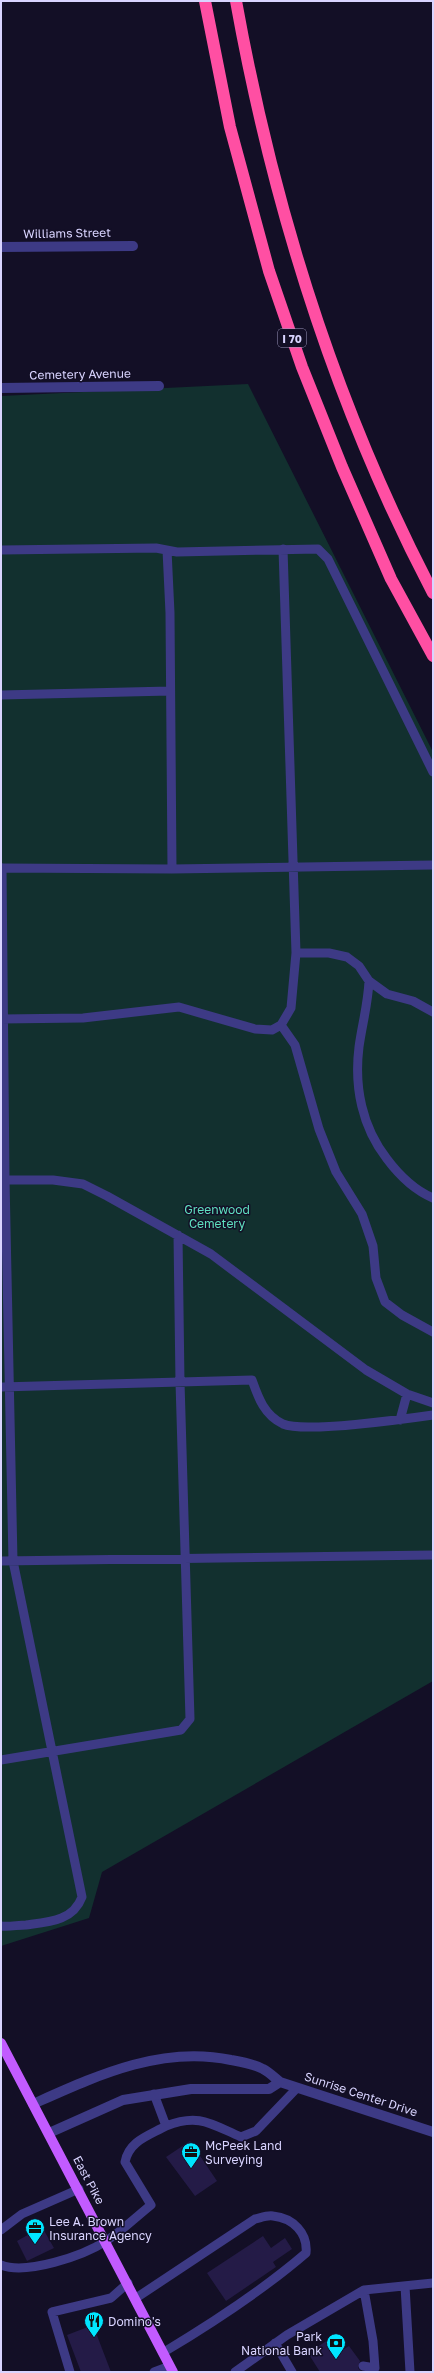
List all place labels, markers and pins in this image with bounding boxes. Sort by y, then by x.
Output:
place label: McPeek Land Surveying [205,2138,282,2167]
office icon: McPeek Land Surveying [180,2141,202,2169]
place label: Lee A. Brown Insurance Agency [49,2214,152,2243]
office icon: Lee A. Brown Insurance Agency [24,2217,46,2245]
restaurant icon: Domino's [83,2310,105,2338]
place label: Domino's [108,2314,161,2329]
place label: Park National Bank [241,2329,322,2358]
bank icon: Park National Bank [325,2332,347,2360]

